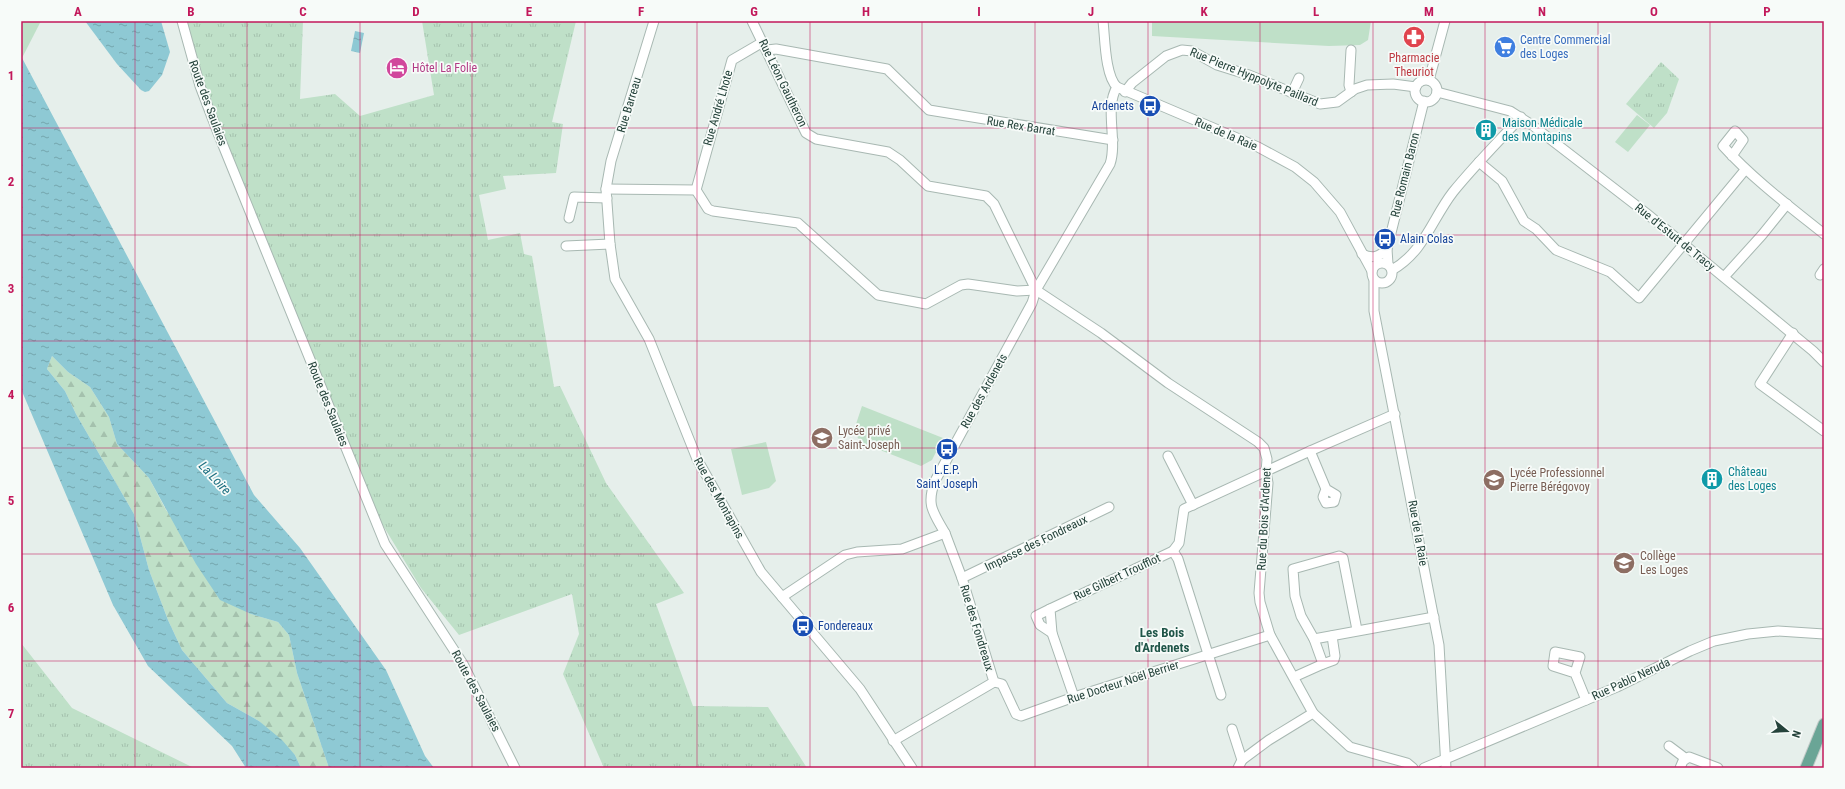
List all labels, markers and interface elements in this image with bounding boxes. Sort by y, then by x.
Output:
text: A [74,4,82,19]
text: B [187,4,195,19]
text: C [299,4,307,19]
text: D [412,4,420,19]
text: E [526,4,533,19]
text: F [638,4,644,19]
text: G [750,4,758,19]
text: H [862,4,870,19]
text: I [977,4,981,19]
text: J [1088,4,1094,19]
text: K [1200,4,1208,19]
text: L [1313,4,1319,19]
text: M [1424,4,1434,19]
text: N [1538,4,1546,19]
text: O [1650,4,1658,19]
text: P [1763,4,1771,19]
pharmacy icon: Pharmacie Theuriot [1401,24,1427,50]
place label: Centre Commercial des Loges [1520,33,1611,61]
supermarket icon: Centre Commercial des Loges [1492,34,1518,60]
street label: Rue Léon Gautheron [756,37,810,129]
street label: Rue Pierre Hyppolyte Paillard [1188,45,1320,109]
place label: Pharmacie Theuriot [1389,51,1440,79]
hotel icon: Hôtel La Folie [384,55,410,81]
street label: Route des Saulaies [186,58,230,148]
place label: Hôtel La Folie [412,61,478,75]
text: 1 [8,68,14,83]
street label: Rue André Lhote [701,68,736,147]
street label: Rue Barreau [614,75,644,134]
bus stop icon: Ardenets [1137,93,1163,119]
place label: Ardenets [1091,99,1134,113]
street label: Rue Rex Barrat [986,114,1057,138]
street label: Rue de la Raie [1193,115,1260,154]
place label: Maison Médicale des Montapins [1502,116,1583,144]
building icon: Maison Médicale des Montapins [1473,117,1499,143]
street label: Rue Romain Baron [1388,131,1422,219]
text: 2 [8,174,15,189]
street label: Rue d'Estutt de Tracy [1632,200,1718,274]
bus stop icon: Alain Colas [1372,226,1398,252]
place label: Alain Colas [1400,232,1454,246]
text: 3 [8,281,14,296]
street label: Rue des Ardenets [958,351,1010,431]
street label: Route des Saulaies [305,360,351,448]
text: 4 [8,387,15,402]
place label: Lycée privé Saint-Joseph [838,424,900,452]
school or university icon: Lycée privé Saint-Joseph [809,425,835,451]
bus stop icon: L.E.P. Saint Joseph [934,436,960,462]
street label: Rue des Montapins [691,455,747,541]
water label: La Loire [196,458,234,498]
place label: L.E.P. Saint Joseph [916,463,978,491]
place label: Château des Loges [1728,465,1777,493]
place label: Lycée Professionnel Pierre Bérégovoy [1510,466,1605,494]
building icon: Château des Loges [1699,466,1725,492]
street label: Rue du Bois d'Ardenet [1254,467,1274,571]
school or university icon: Lycée Professionnel Pierre Bérégovoy [1481,467,1507,493]
text: 5 [8,493,15,508]
street label: Rue de la Raie [1405,499,1431,567]
street label: Impasse des Fondreaux [982,512,1090,574]
place label: Collège Les Loges [1640,549,1688,577]
school or university icon: Collège Les Loges [1611,550,1637,576]
street label: Rue Gilbert Troufflot [1071,551,1163,603]
street label: Rue des Fondreaux [957,583,997,673]
text: 6 [8,600,15,615]
bus stop icon: Fondereaux [790,613,816,639]
place label: Fondereaux [818,619,873,633]
district label: Les Bois d'Ardenets [1135,625,1190,655]
street label: Route des Saulaies [449,648,503,734]
street label: Rue Pablo Neruda [1590,655,1672,703]
street label: Rue Docteur Noël Berrier [1065,657,1181,707]
text: 7 [8,706,15,721]
north arrow [1767,711,1807,751]
text: N [1789,729,1803,739]

